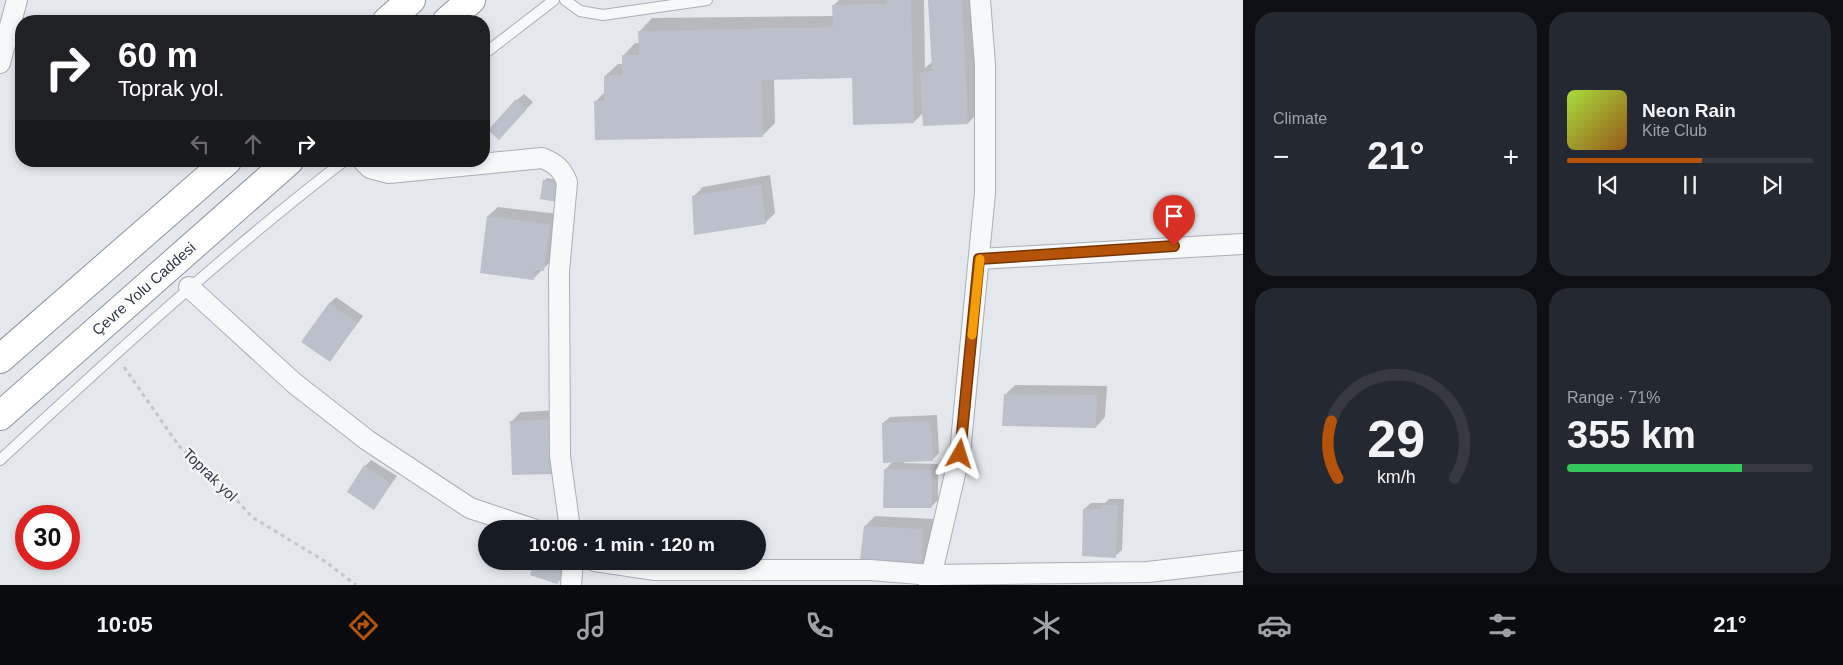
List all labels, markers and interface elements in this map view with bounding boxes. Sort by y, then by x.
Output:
icon: right [35,35,100,100]
text: 60 m [118,35,198,74]
text: Toprak yol. [118,76,224,101]
text: Neon Rain [1642,100,1736,121]
text: Climate [1273,110,1327,127]
text: Kite Club [1642,122,1707,139]
icon: left [186,130,214,158]
icon: ahead [239,130,267,158]
icon: right [292,130,320,158]
text: 21° [1367,135,1425,177]
text: − [1273,141,1289,172]
text: + [1503,141,1519,172]
icon: previous [1594,171,1622,199]
icon: pause [1676,171,1704,199]
icon: next [1758,171,1786,199]
pin [1153,195,1195,246]
icon: arrive [1160,202,1188,230]
street label: Çevre Yolu Caddesi [89,239,199,339]
text: Range · 71% [1567,389,1660,406]
text: 29 [1367,410,1425,468]
text: 355 km [1567,414,1696,456]
position arrow [933,427,985,479]
street label: Toprak yol [180,445,241,505]
text: km/h [1377,467,1415,487]
speed limit sign: 30 [15,505,80,570]
text: 10:06 · 1 min · 120 m [529,534,715,555]
icon: directions [346,608,381,643]
icon: music [574,608,609,643]
icon: phone [802,608,837,643]
icon: climate [1029,608,1064,643]
icon: car [1257,608,1292,643]
icon: filters [1485,608,1520,643]
text: 10:05 [96,612,153,637]
text: 21° [1713,612,1746,637]

